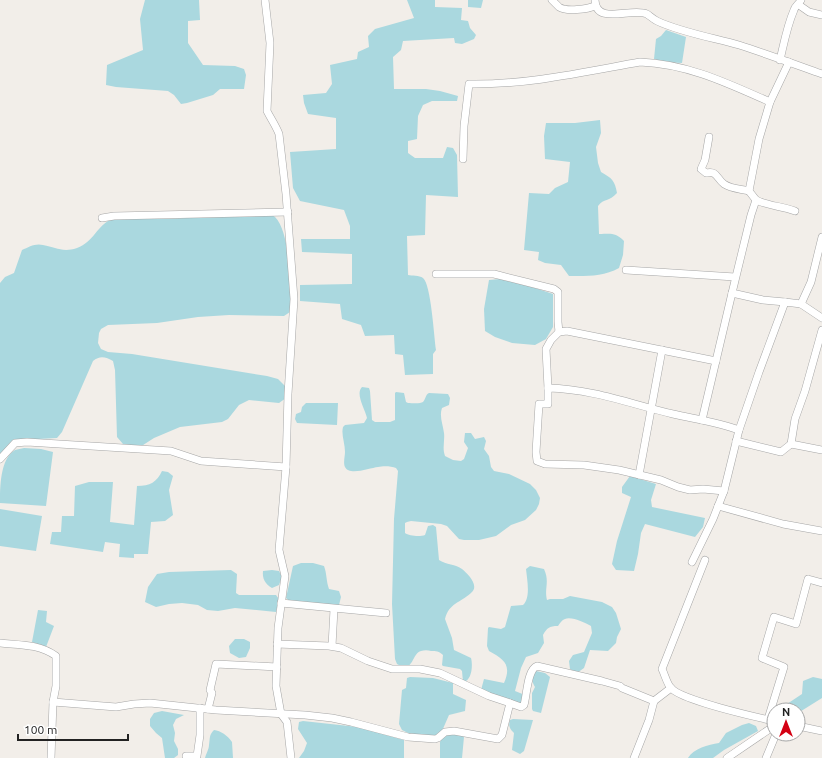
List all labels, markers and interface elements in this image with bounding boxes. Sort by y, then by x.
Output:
north arrow [766,702,806,742]
text: N [782,706,790,718]
scale bar [18,716,128,742]
text: 100 m [24,723,57,736]

